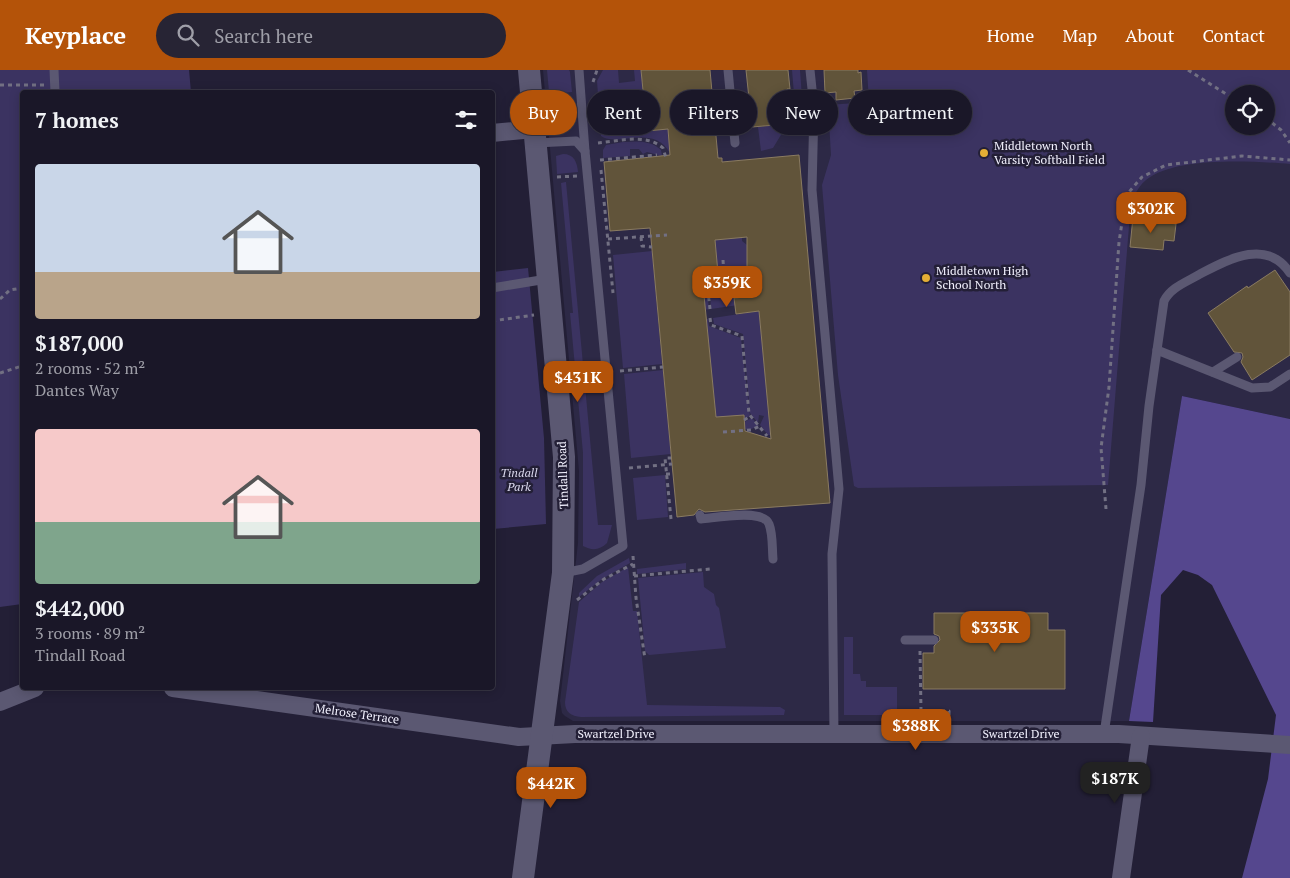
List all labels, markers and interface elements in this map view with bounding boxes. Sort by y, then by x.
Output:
search box [156,13,506,58]
text: Keyplace [25,19,126,51]
icon: search [174,21,202,49]
text: Search here [214,23,313,48]
text: Home [987,23,1034,47]
text: Map [1062,23,1097,47]
text: About [1125,23,1174,47]
text: Contact [1202,23,1265,47]
map controls [1225,85,1275,135]
button: locate [1225,85,1275,135]
chip: Buy [510,90,577,135]
chip: Rent [587,90,660,135]
chip: Filters [670,90,757,135]
chip: New [767,90,838,135]
chip: Apartment [848,90,972,135]
text: 7 homes [35,106,119,134]
icon: filters [452,106,480,134]
place label: Middletown North Varsity Softball Field [994,138,1105,167]
marker: Middletown North Varsity Softball Field [978,147,990,159]
pin: $302K [1116,191,1186,234]
icon: home [213,197,303,287]
text: $302K [1127,197,1175,219]
place label: Middletown High School North [936,263,1028,292]
pin: $359K [692,266,762,308]
text: $359K [703,271,751,293]
marker: Middletown High School North [920,272,932,284]
text: $187,000 [35,329,123,357]
text: 2 rooms · 52 m² [35,357,145,379]
pin: $431K [543,360,613,403]
text: $431K [554,366,602,388]
text: Dantes Way [35,379,119,401]
street label: Tindall Road [554,441,571,509]
icon: home [213,462,303,552]
park label: Tindall Park [501,465,538,494]
text: $442,000 [35,594,124,622]
pin: $335K [960,610,1030,653]
text: $335K [971,616,1019,638]
text: 3 rooms · 89 m² [35,622,145,644]
text: Tindall Road [35,644,125,666]
street label: Melrose Terrace [314,700,400,727]
pin: $388K [881,708,951,751]
text: $388K [892,714,940,736]
street label: Swartzel Drive [577,726,655,741]
street label: Swartzel Drive [982,726,1060,741]
pin: $187K [1080,762,1150,804]
pin: $442K [516,766,586,809]
text: $187K [1091,767,1139,789]
text: $442K [527,772,575,794]

